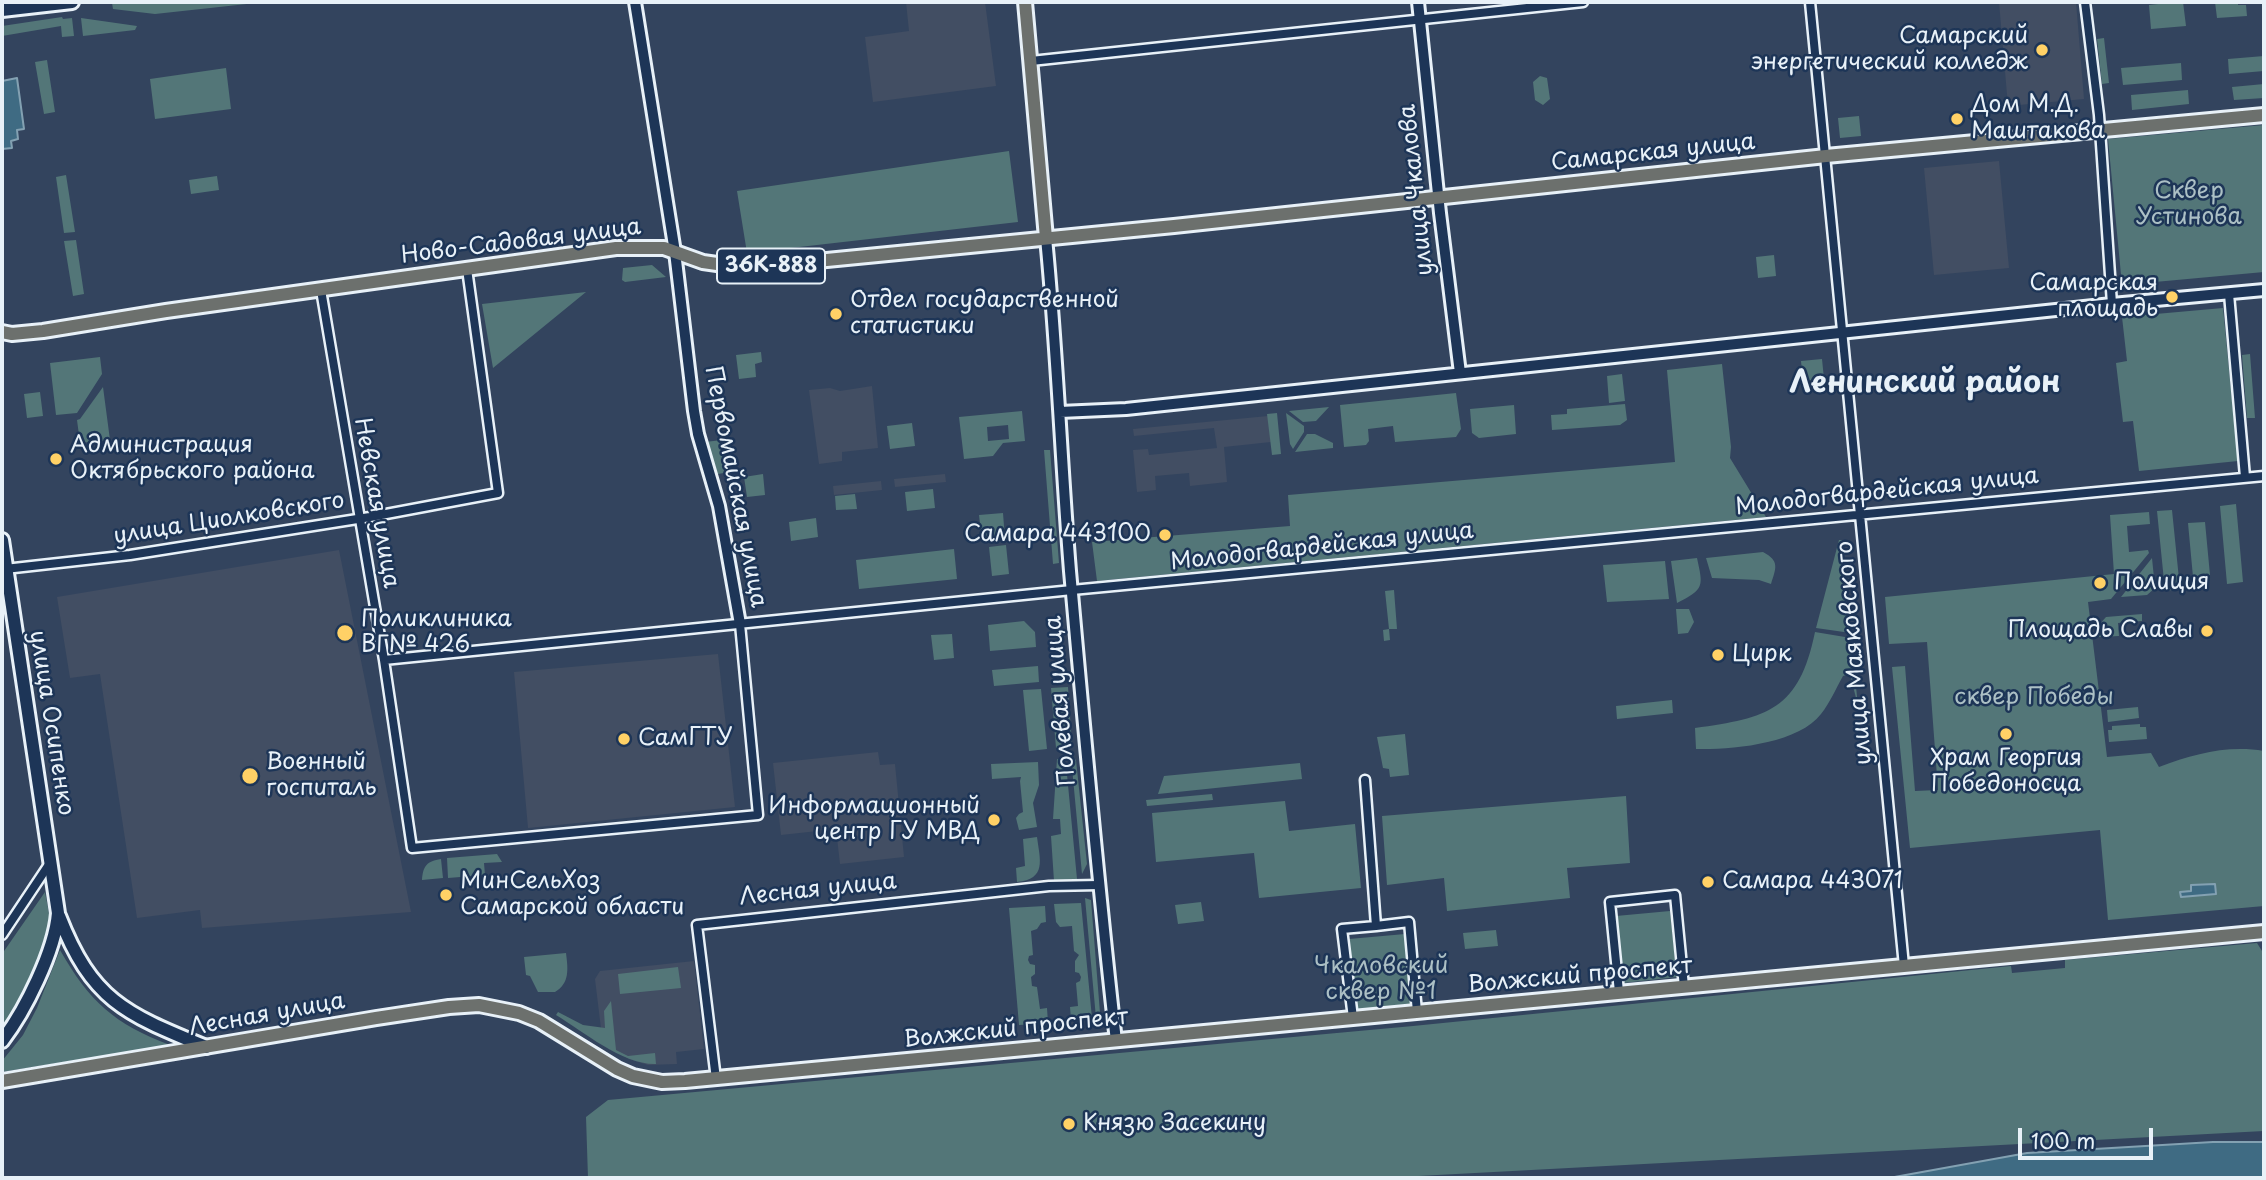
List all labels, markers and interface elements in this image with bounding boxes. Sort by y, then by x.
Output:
place label: Самарский энергетический колледж [1751,23,2028,77]
marker: Самарский энергетический колледж [2034,42,2050,58]
place label: Дом М.Д. Маштакова [1971,92,2105,146]
street label: улица Чкалова [1394,103,1440,277]
marker: Дом М.Д. Маштакова [1949,111,1965,127]
street label: Самарская улица [1550,129,1756,177]
park label: Сквер Устинова [2136,178,2242,232]
street label: Ново-Садовая улица [399,214,643,270]
road number: 36К-888 [717,248,825,284]
place label: Самарская площадь [2029,270,2158,324]
place label: Отдел государственной статистики [850,287,1119,341]
marker: Самарская площадь [2164,289,2180,305]
marker: Отдел государственной статистики [828,306,844,322]
street label: Первомайская улица [698,364,772,610]
district label: Ленинский район [1789,366,2061,402]
street label: Невская улица [347,416,405,590]
place label: Администрация Октябрьского района [70,432,315,486]
marker: Администрация Октябрьского района [48,451,64,467]
street label: Молодогвардейская улица [1734,462,2040,522]
street label: улица Циолковского [112,487,346,551]
street label: Молодогвардейская улица [1169,517,1475,577]
place label: Самара 443100 [964,521,1151,549]
marker: Самара 443100 [1157,527,1173,543]
street label: улица Маяковского [1831,540,1879,766]
place label: Полиция [2114,569,2209,597]
marker: Полиция [2092,575,2108,591]
place label: Поликлиника ВГ№ 426 [361,606,512,660]
street label: Полевая улица [1040,615,1082,787]
place label: Площадь Славы [2008,617,2193,645]
marker: Поликлиника ВГ№ 426 [335,623,355,643]
marker: Площадь Славы [2199,623,2215,639]
street label: улица Осипенко [23,628,79,818]
place label: Цирк [1732,641,1791,669]
marker: Цирк [1710,647,1726,663]
park label: сквер Победы [1954,684,2114,712]
place label: СамГТУ [638,725,733,753]
marker: Храм Георгия Победоносца [1998,726,2014,742]
marker: СамГТУ [616,731,632,747]
place label: Храм Георгия Победоносца [1930,745,2082,799]
place label: Военный госпиталь [266,749,377,803]
marker: Военный госпиталь [240,766,260,786]
place label: Информационный центр ГУ МВД [768,793,980,847]
marker: Информационный центр ГУ МВД [986,812,1002,828]
place label: МинСельХоз Самарской области [460,868,684,922]
street label: Лесная улица [738,868,898,912]
place label: Самара 443071 [1722,868,1903,896]
marker: Самара 443071 [1700,874,1716,890]
marker: МинСельХоз Самарской области [438,887,454,903]
street label: Волжский проспект [1466,952,1694,1000]
park label: Чкаловский сквер №1 [1314,953,1448,1007]
street label: Лесная улица [187,988,347,1042]
street label: Волжский проспект [902,1003,1130,1055]
place label: Князю Засекину [1083,1110,1266,1138]
scale bar [2021,1114,2156,1158]
marker: Князю Засекину [1061,1116,1077,1132]
text: 100 m [2031,1124,2095,1156]

